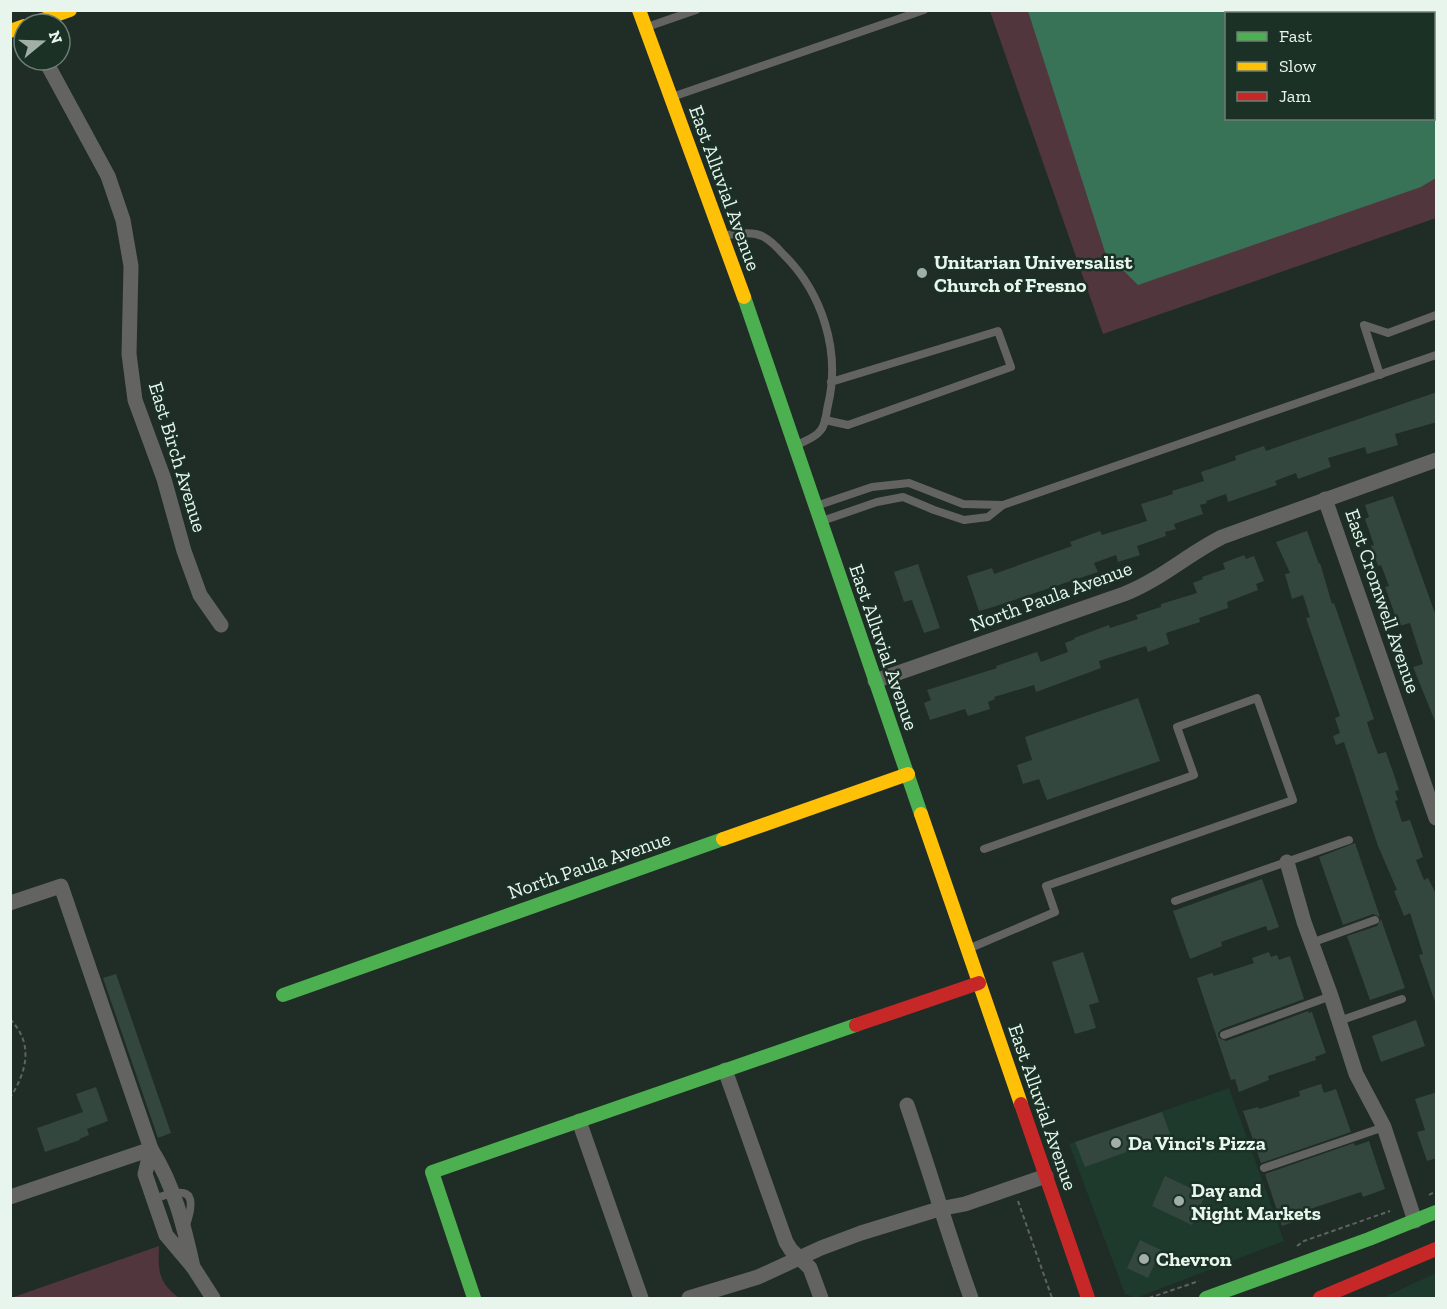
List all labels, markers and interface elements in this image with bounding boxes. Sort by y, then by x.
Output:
north arrow [12,12,72,72]
legend [1225,12,1435,120]
text: Fast [1279,25,1312,47]
text: N [45,28,67,46]
text: Slow [1279,55,1316,77]
text: Jam [1279,85,1311,107]
street label: East Alluvial Avenue [684,102,766,274]
place label: Unitarian Universalist Church of Fresno [934,250,1134,297]
marker: Unitarian Universalist Church of Fresno [915,266,929,280]
street label: East Birch Avenue [144,379,212,535]
street label: East Cromwell Avenue [1340,506,1426,696]
street label: North Paula Avenue [967,556,1135,636]
street label: East Alluvial Avenue [844,561,924,733]
street label: North Paula Avenue [505,826,673,904]
street label: East Alluvial Avenue [1003,1021,1083,1193]
place label: Da Vinci's Pizza [1128,1131,1266,1155]
marker: Da Vinci's Pizza [1109,1136,1123,1150]
place label: Day and Night Markets [1191,1178,1321,1225]
marker: Day and Night Markets [1172,1194,1186,1208]
place label: Chevron [1156,1247,1232,1271]
marker: Chevron [1137,1252,1151,1266]

